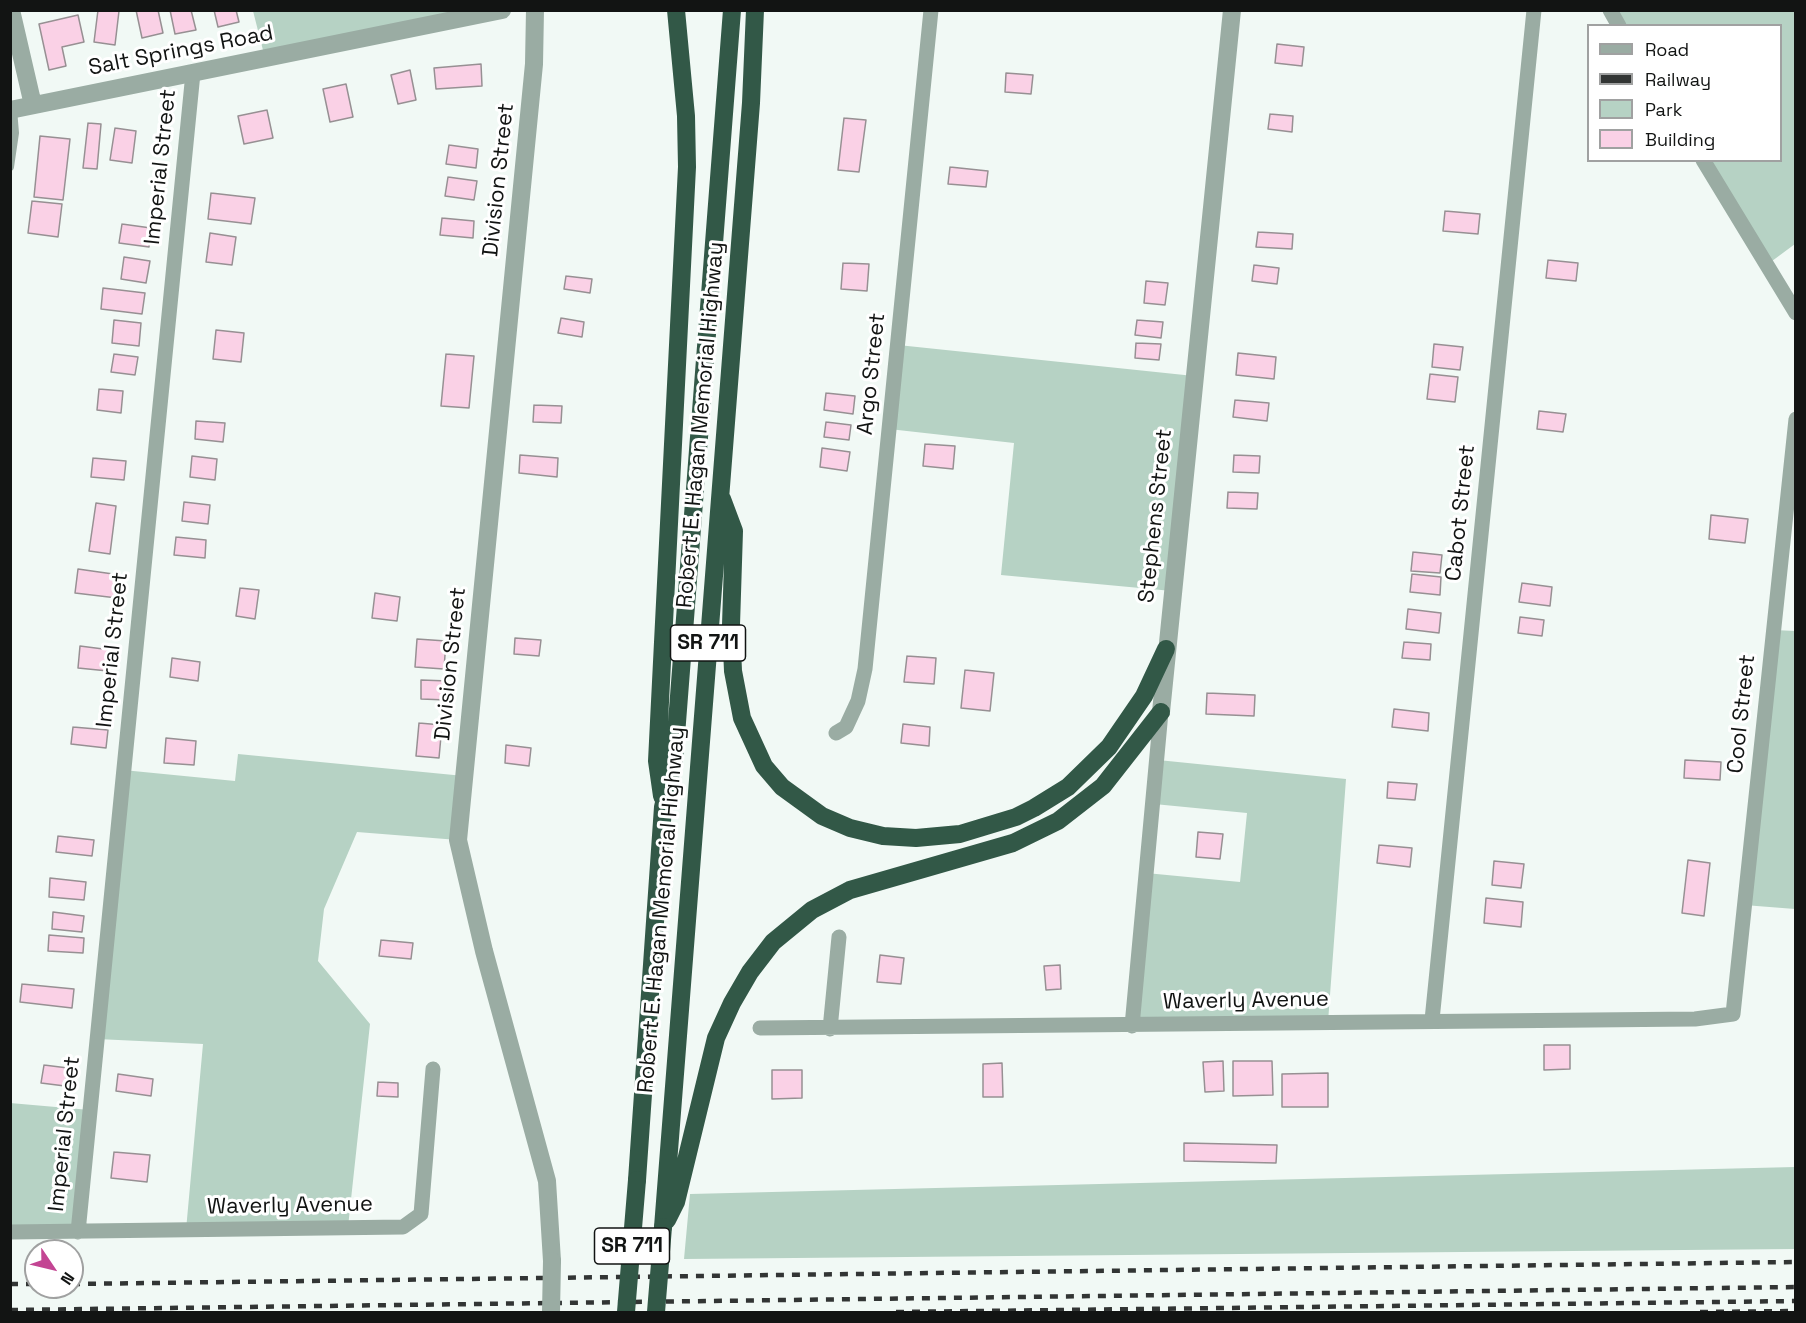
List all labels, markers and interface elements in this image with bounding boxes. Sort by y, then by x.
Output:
street label: Salt Springs Road [86,20,276,82]
legend [1587,24,1782,162]
text: Road [1645,38,1689,61]
text: Railway [1645,68,1711,91]
street label: Imperial Street [140,88,182,246]
text: Park [1645,98,1682,121]
street label: Division Street [478,102,520,258]
text: Building [1645,128,1715,151]
street label: Robert E. Hagan Memorial Highway [672,241,730,609]
street label: Argo Street [852,312,892,436]
street label: Stephens Street [1134,428,1178,604]
street label: Cabot Street [1441,443,1481,583]
street label: Imperial Street [92,571,134,729]
street label: Division Street [430,586,472,742]
road number: SR 711 [670,625,746,661]
street label: Cool Street [1723,653,1761,775]
street label: Robert E. Hagan Memorial Highway [633,726,691,1094]
street label: Waverly Avenue [1163,986,1329,1016]
street label: Imperial Street [44,1055,86,1213]
street label: Waverly Avenue [207,1191,373,1221]
road number: SR 711 [594,1228,670,1264]
north arrow [24,1239,84,1299]
text: N [56,1268,79,1289]

